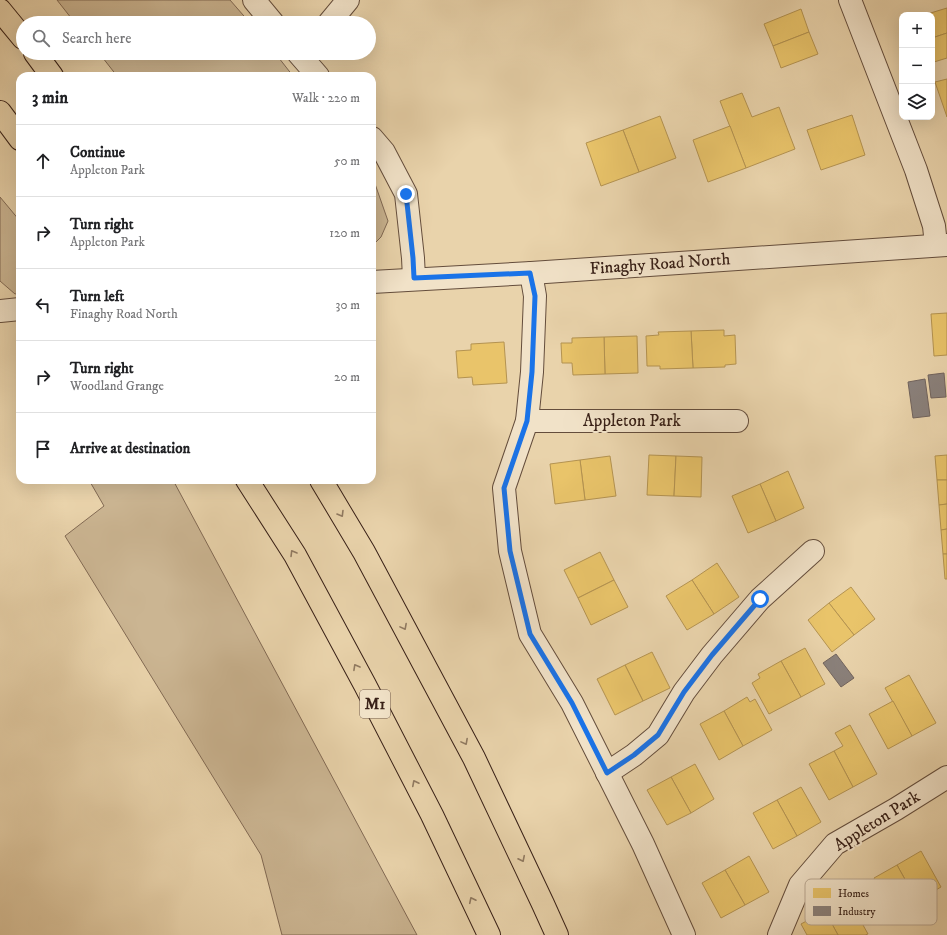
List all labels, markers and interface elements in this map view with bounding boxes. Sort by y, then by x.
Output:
map controls [899,12,935,120]
button: + [899,12,935,48]
search box [16,16,376,60]
icon: search [30,27,52,49]
text: Search here [62,29,131,48]
button: − [899,48,935,84]
button: layers [899,84,935,120]
text: 3 min [32,87,68,109]
text: Walk · 220 m [292,90,360,106]
text: Continue [70,143,125,162]
icon: ahead [32,150,54,172]
text: 50 m [334,153,360,169]
text: Appleton Park [70,162,145,178]
route end [397,185,415,203]
text: Turn right [70,215,133,234]
icon: right [32,222,54,244]
text: 120 m [329,225,360,241]
text: Appleton Park [70,234,145,250]
street label: Finaghy Road North [589,248,731,280]
text: Turn left [70,287,124,306]
icon: left [32,294,54,316]
text: 30 m [336,297,360,313]
text: Finaghy Road North [70,306,178,322]
text: Turn right [70,359,133,378]
icon: right [32,366,54,388]
text: 20 m [334,369,360,385]
text: Woodland Grange [70,378,164,394]
street label: Appleton Park [583,410,682,432]
icon: arrive [32,438,54,460]
text: Arrive at destination [70,439,190,458]
one-way arrow [336,510,343,517]
one-way arrow [291,550,298,557]
route start [751,590,769,608]
one-way arrow [399,623,407,630]
one-way arrow [353,664,361,672]
road number: M1 [360,690,390,718]
one-way arrow [460,738,468,745]
one-way arrow [413,780,420,787]
street label: Appleton Park [830,785,925,856]
one-way arrow [517,855,525,862]
legend [805,879,937,925]
text: Homes [838,887,869,901]
one-way arrow [469,897,477,904]
text: Industry [838,905,876,919]

